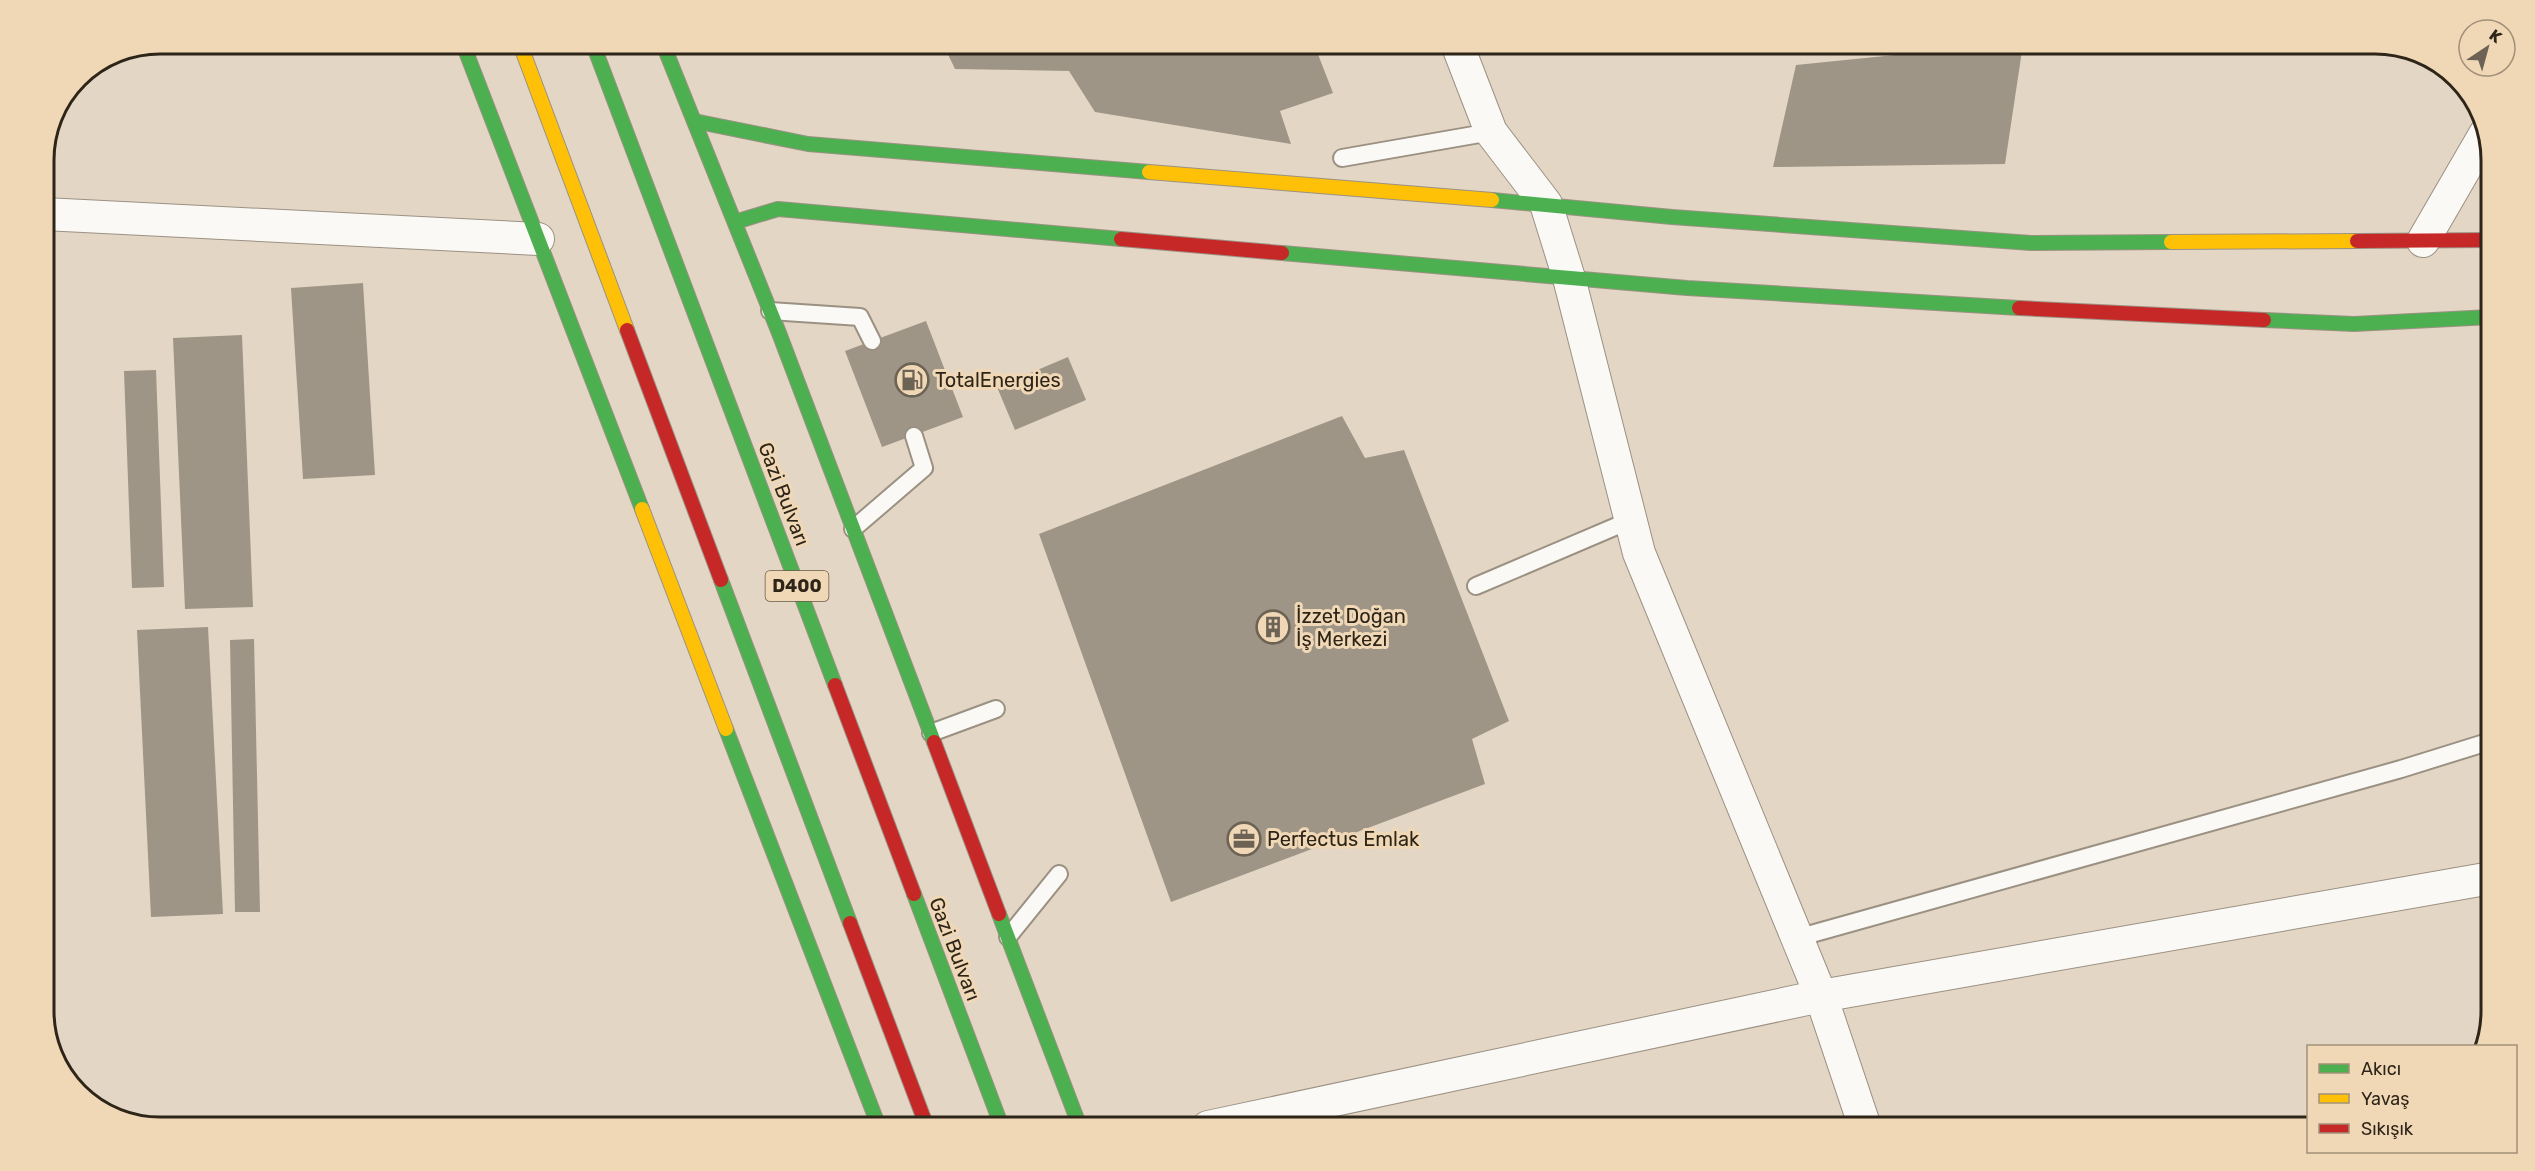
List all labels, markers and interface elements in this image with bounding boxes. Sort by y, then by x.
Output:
north arrow [2457,18,2517,78]
text: K [2486,25,2506,47]
fuel station icon: TotalEnergies [894,362,930,398]
place label: TotalEnergies [935,368,1061,392]
street label: Gazi Bulvarı [753,439,815,549]
road number: D400 [766,571,828,601]
place label: İzzet Doğan İş Merkezi [1296,604,1406,651]
building icon: İzzet Doğan İş Merkezi [1255,609,1291,645]
office icon: Perfectus Emlak [1226,821,1262,857]
place label: Perfectus Emlak [1267,827,1420,851]
street label: Gazi Bulvarı [924,894,986,1004]
legend [2307,1045,2517,1153]
text: Akıcı [2361,1058,2401,1080]
text: Yavaş [2361,1088,2409,1110]
text: Sıkışık [2361,1118,2414,1140]

